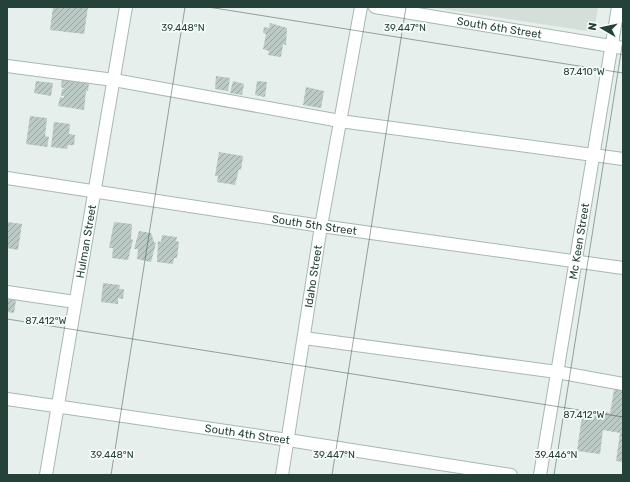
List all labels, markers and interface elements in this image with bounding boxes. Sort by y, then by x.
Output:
north arrow [582,8,622,48]
street label: South 6th Street [456,15,543,42]
text: 39.448°N [161,22,205,34]
text: 39.447°N [384,22,426,34]
text: N [586,22,600,31]
text: 87.410°W [563,66,605,78]
street label: Mc Keen Street [567,201,592,281]
street label: Hulman Street [74,203,99,279]
street label: South 5th Street [271,213,358,238]
street label: Idaho Street [302,244,325,309]
text: 87.412°W [25,315,67,327]
text: 87.412°W [563,409,605,421]
street label: South 4th Street [204,422,292,447]
text: 39.448°N [90,449,134,461]
text: 39.447°N [313,449,355,461]
text: 39.446°N [535,449,578,461]

